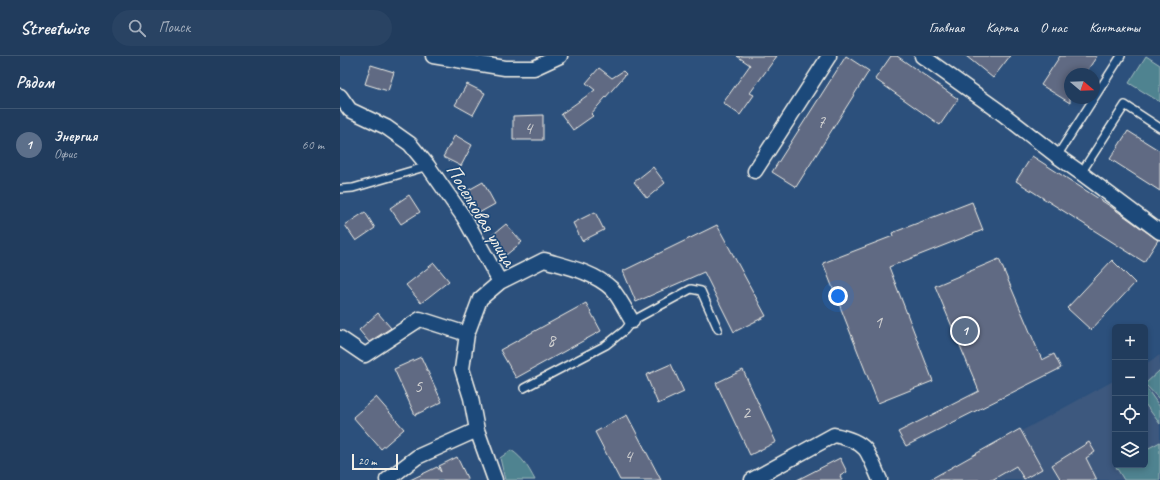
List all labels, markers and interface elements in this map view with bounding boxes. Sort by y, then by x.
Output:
search box [112,10,392,46]
text: Streetwise [20,16,88,40]
icon: search [126,17,148,39]
text: Поиск [158,18,190,37]
text: Главная [929,19,964,36]
text: Карта [986,19,1018,36]
text: О нас [1040,19,1067,36]
text: Контакты [1089,19,1140,36]
north arrow [1064,68,1100,104]
text: Рядом [16,72,54,93]
house number: 7 [817,111,826,133]
house number: 4 [524,117,534,139]
text: Энергия [54,127,97,146]
text: 1 [26,137,32,153]
text: 60 m [302,137,324,153]
text: Офис [54,146,77,162]
street label: Поселковая улица [441,159,522,272]
your location [828,286,848,306]
house number: 1 [874,311,883,333]
pin: 1 [952,316,978,346]
map controls [1112,324,1148,468]
button: + [1112,324,1148,360]
house number: 8 [547,329,557,351]
button: − [1112,360,1148,396]
house number: 5 [414,375,423,397]
button: locate [1112,396,1148,432]
house number: 2 [742,401,752,423]
button: layers [1112,432,1148,468]
house number: 4 [624,445,634,467]
scale bar [352,452,398,471]
text: 20 m [358,454,377,468]

